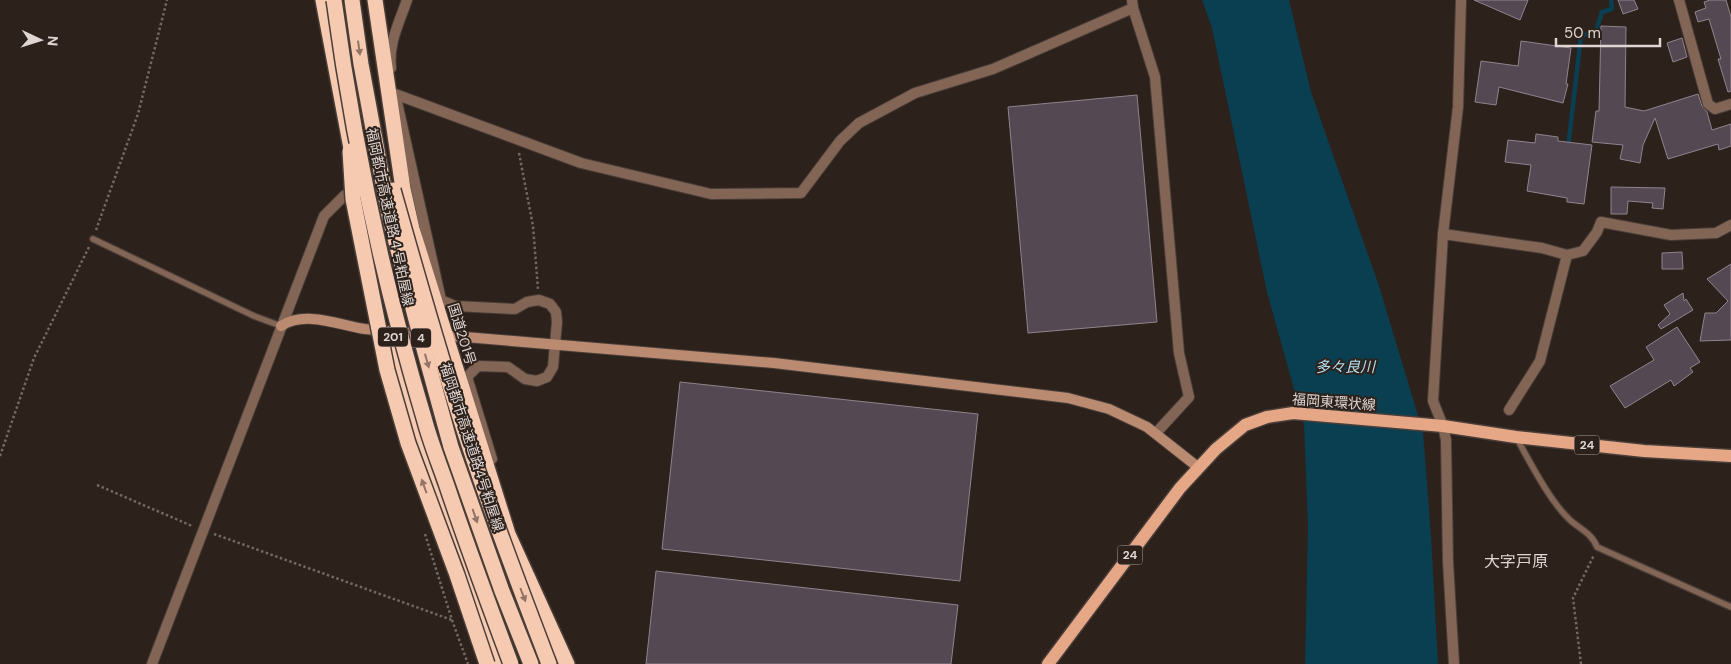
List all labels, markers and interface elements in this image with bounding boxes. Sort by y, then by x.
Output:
north arrow [15,15,65,65]
scale bar [1556,15,1660,47]
text: 50 m [1564,23,1601,43]
text: N [44,35,62,47]
one-way arrow [355,41,363,57]
street label: 福岡都市高速道路４号粕屋線 [362,126,418,308]
street label: 国道201号 [444,301,480,367]
road number: 201 [378,328,408,347]
road number: 4 [411,328,431,348]
one-way arrow [424,353,432,368]
water label: 多々良川 [1315,357,1377,377]
street label: 福岡都市高速道路4号粕屋線 [436,360,508,534]
street label: 福岡東環状線 [1291,390,1377,414]
road number: 24 [1574,436,1600,454]
one-way arrow [420,478,428,493]
one-way arrow [472,509,480,524]
road number: 24 [1118,546,1142,564]
district label: 大字戸原 [1484,551,1548,572]
one-way arrow [520,587,527,602]

